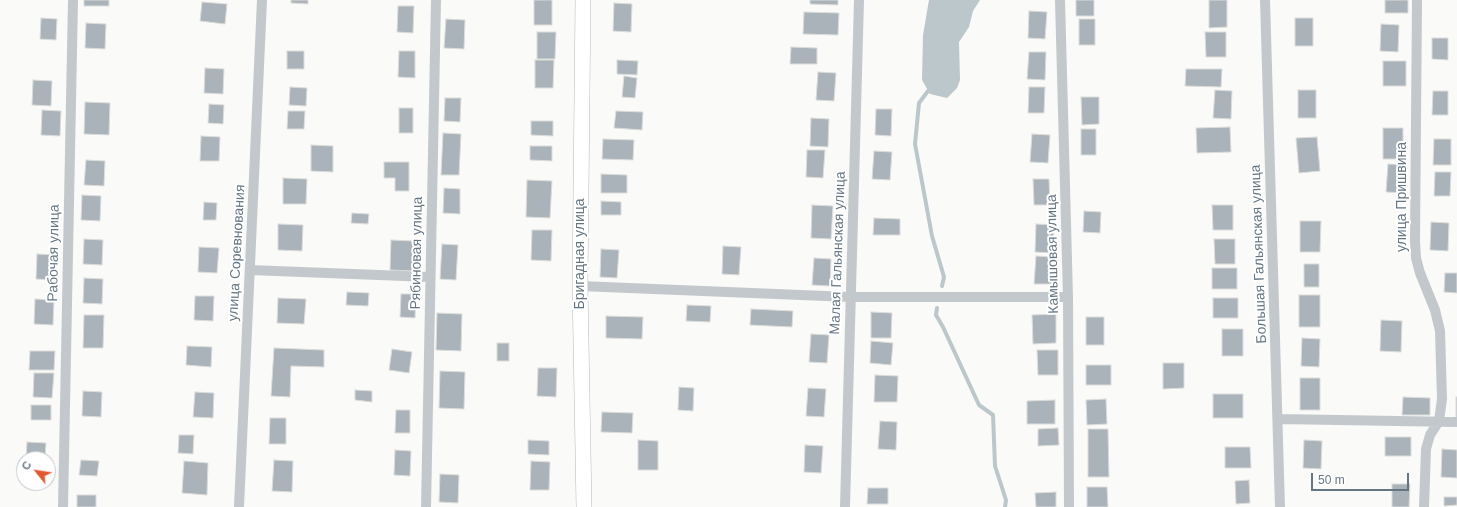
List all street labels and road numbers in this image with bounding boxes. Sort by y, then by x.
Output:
street label: улица Пришвина [1394,142,1410,252]
street label: Большая Гальянская улица [1247,164,1271,344]
street label: Малая Гальянская улица [827,171,849,335]
street label: улица Соревнования [225,184,249,322]
street label: Камышовая улица [1044,194,1062,314]
street label: Рябиновая улица [408,196,426,310]
street label: Бригадная улица [572,198,588,310]
street label: Рабочая улица [45,204,63,302]

